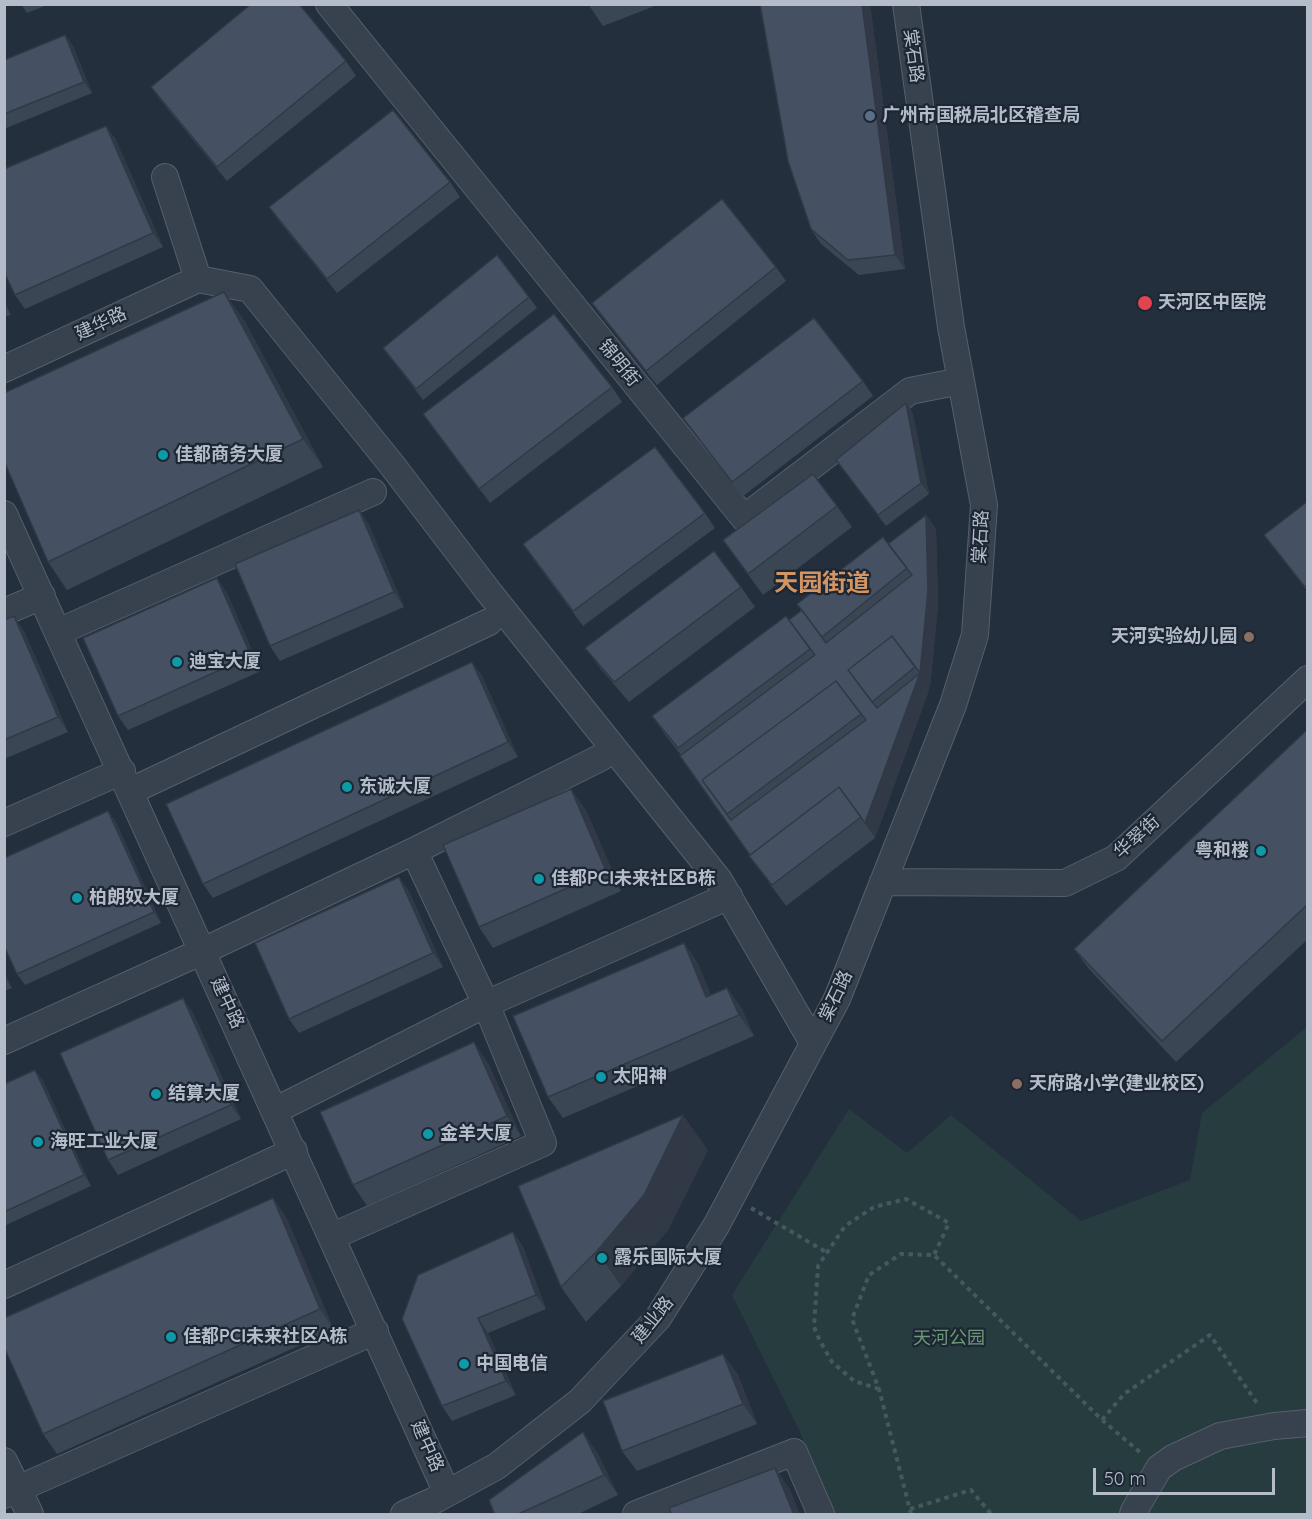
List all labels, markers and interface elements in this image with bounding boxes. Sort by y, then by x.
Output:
street label: 棠石路 [899,28,927,84]
place label: 广州市国税局北区稽查局 [882,105,1080,127]
marker: 广州市国税局北区稽查局 [863,109,877,123]
place label: 天河区中医院 [1158,292,1266,314]
marker: 天河区中医院 [1136,294,1154,312]
street label: 建华路 [72,303,130,345]
street label: 锦明街 [594,335,644,391]
place label: 佳都商务大厦 [175,444,283,466]
marker: 佳都商务大厦 [156,448,170,462]
street label: 棠石路 [969,509,993,565]
district label: 天园街道 [774,570,870,598]
place label: 天河实验幼儿园 [1111,626,1237,648]
marker: 天河实验幼儿园 [1242,630,1256,644]
place label: 迪宝大厦 [189,651,261,673]
marker: 迪宝大厦 [170,655,184,669]
place label: 东诚大厦 [359,776,431,798]
marker: 东诚大厦 [340,780,354,794]
street label: 华翠街 [1110,811,1164,863]
place label: 粤和楼 [1195,840,1249,862]
marker: 粤和楼 [1254,844,1268,858]
place label: 佳都PCI未来社区B栋 [551,868,716,890]
marker: 佳都PCI未来社区B栋 [532,872,546,886]
place label: 柏朗奴大厦 [89,887,179,909]
marker: 柏朗奴大厦 [70,891,84,905]
street label: 棠石路 [815,967,857,1025]
street label: 建中路 [206,974,248,1032]
place label: 太阳神 [613,1066,667,1088]
marker: 太阳神 [594,1070,608,1084]
place label: 天府路小学(建业校区) [1029,1073,1204,1095]
marker: 天府路小学(建业校区) [1010,1077,1024,1091]
place label: 结算大厦 [168,1083,240,1105]
marker: 结算大厦 [149,1087,163,1101]
place label: 金羊大厦 [440,1123,512,1145]
marker: 金羊大厦 [421,1127,435,1141]
place label: 海旺工业大厦 [50,1131,158,1153]
marker: 海旺工业大厦 [31,1135,45,1149]
place label: 露乐国际大厦 [614,1247,722,1269]
marker: 露乐国际大厦 [595,1251,609,1265]
street label: 建业路 [628,1292,678,1348]
place label: 佳都PCI未来社区A栋 [183,1326,348,1348]
park label: 天河公园 [913,1328,985,1350]
marker: 佳都PCI未来社区A栋 [164,1330,178,1344]
place label: 中国电信 [476,1353,548,1375]
marker: 中国电信 [457,1357,471,1371]
street label: 建中路 [406,1417,448,1475]
scale bar [1096,1456,1278,1494]
text: 50 m [1104,1467,1146,1490]

